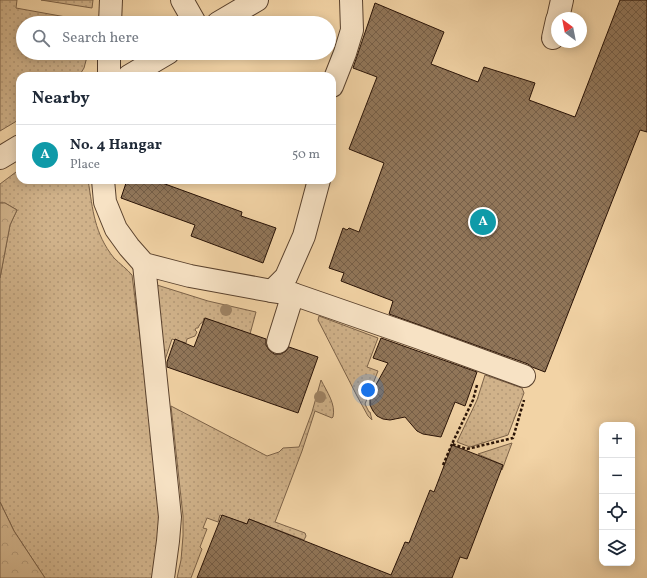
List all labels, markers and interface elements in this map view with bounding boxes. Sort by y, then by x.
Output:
north arrow [551,12,587,48]
search box [16,16,336,60]
icon: search [30,27,52,49]
text: Search here [62,28,139,49]
text: Nearby [32,87,90,110]
text: No. 4 Hangar [70,135,162,156]
text: A [40,146,50,164]
text: 50 m [292,146,320,164]
text: Place [70,156,100,174]
pin: A [470,207,496,237]
your location [358,380,378,400]
map controls [599,422,635,566]
button: + [599,422,635,458]
button: − [599,458,635,494]
button: locate [599,494,635,530]
button: layers [599,530,635,566]

